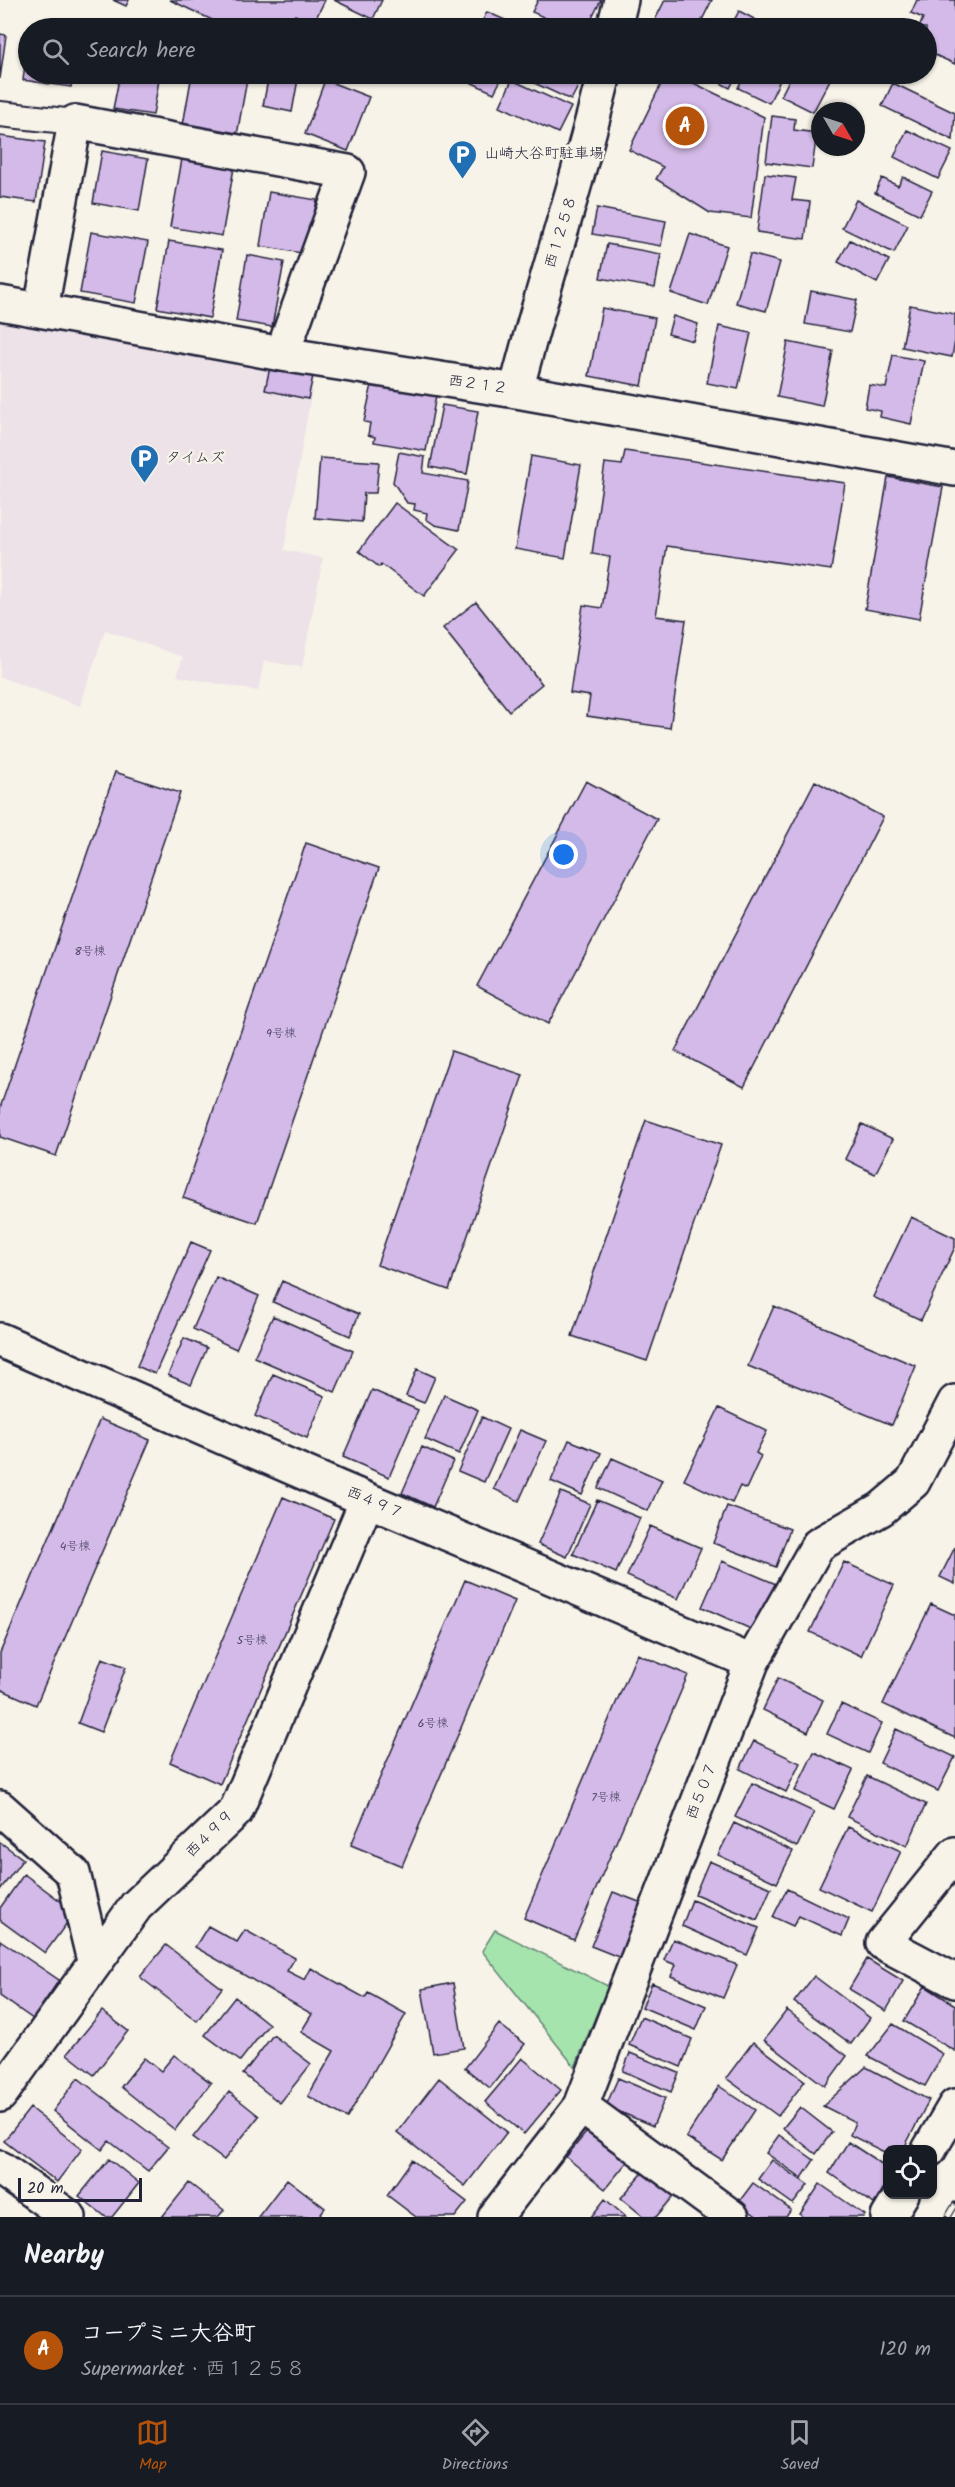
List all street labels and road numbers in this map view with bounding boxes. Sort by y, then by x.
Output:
street label: 西１２５８ [539,193,583,271]
street label: 西２１２ [447,369,509,401]
street label: 西４９７ [343,1480,407,1526]
street label: 西５０７ [680,1759,724,1823]
street label: 西４９９ [180,1804,240,1864]

